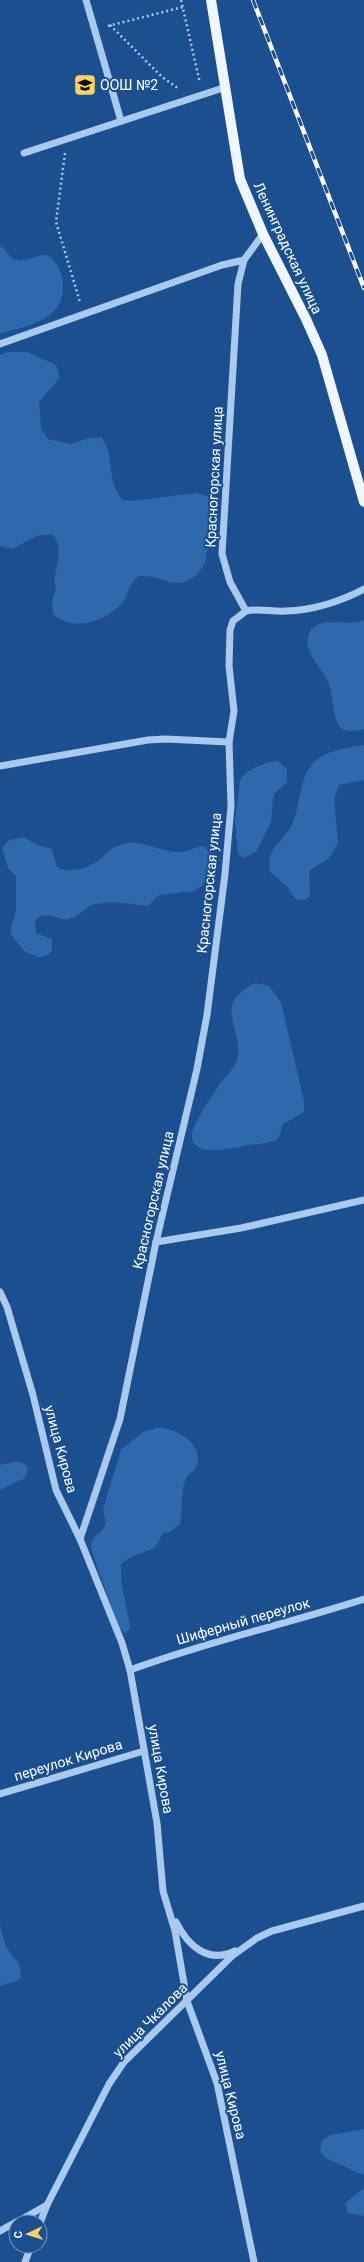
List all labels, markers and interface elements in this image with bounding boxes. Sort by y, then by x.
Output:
school or university icon: ООШ №2 [72,72,98,98]
place label: ООШ №2 [100,77,158,93]
street label: Ленинградская улица [250,180,326,316]
street label: Красногорская улица [202,406,226,548]
street label: Красногорская улица [194,812,224,954]
street label: Красногорская улица [129,1129,177,1271]
street label: улица Кирова [42,1403,80,1495]
street label: Шиферный переулок [175,1594,312,1648]
street label: улица Кирова [145,1723,177,1815]
street label: переулок Кирова [12,1736,124,1784]
street label: улица Чкалова [110,1980,190,2060]
street label: улица Кирова [212,2049,250,2141]
north arrow [8,2214,48,2254]
text: С [12,2231,25,2239]

